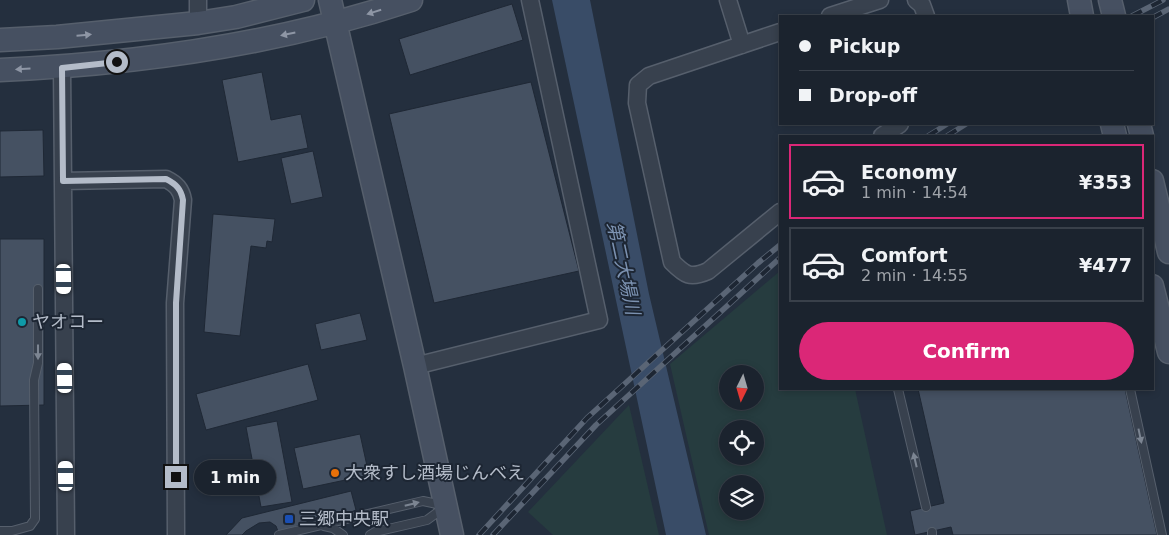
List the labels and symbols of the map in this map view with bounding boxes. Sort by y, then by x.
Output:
one-way arrow [366,9,381,17]
one-way arrow [281,30,296,38]
one-way arrow [76,31,92,39]
route start [106,51,128,73]
one-way arrow [15,66,31,74]
water label: 第二大場川 [603,219,645,319]
car [56,264,71,294]
place label: ヤオコー [32,311,104,332]
marker: ヤオコー [16,316,28,328]
one-way arrow [34,345,42,361]
car [57,363,72,393]
north arrow [719,365,764,410]
one-way arrow [1136,429,1144,444]
one-way arrow [911,452,919,467]
callout: 1 min [194,460,276,494]
car [58,461,73,491]
place label: 大衆すし酒場じんべえ [345,462,525,483]
route end [165,466,187,488]
marker: 大衆すし酒場じんべえ [329,467,341,479]
one-way arrow [404,500,419,508]
place label: 三郷中央駅 [299,508,389,529]
marker: 三郷中央駅 [283,513,295,525]

